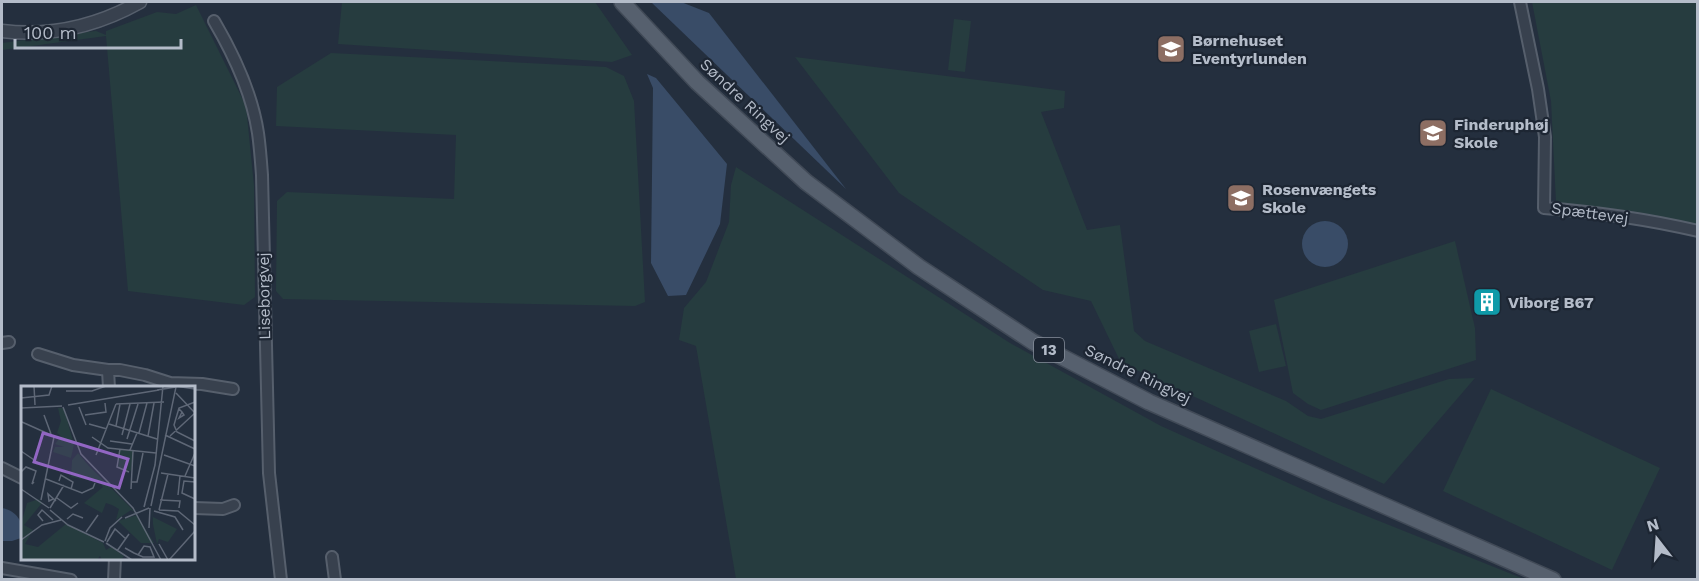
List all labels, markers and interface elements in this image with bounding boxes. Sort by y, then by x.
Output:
scale bar [15,12,182,50]
text: 100 m [24,22,77,43]
place label: Børnehuset Eventyrlunden [1192,31,1307,68]
school or university icon: Børnehuset Eventyrlunden [1155,33,1187,65]
street label: Søndre Ringvej [696,55,794,147]
place label: Finderuphøj Skole [1454,115,1549,152]
school or university icon: Finderuphøj Skole [1417,117,1449,149]
place label: Rosenvængets Skole [1262,180,1377,217]
school or university icon: Rosenvængets Skole [1225,182,1257,214]
street label: Spættevej [1550,198,1630,228]
street label: Liseborgvej [254,252,274,340]
building icon: Viborg B67 [1471,286,1503,318]
place label: Viborg B67 [1508,293,1594,312]
road number: 13 [1034,338,1064,362]
street label: Søndre Ringvej [1082,340,1194,408]
inset map [21,386,195,560]
north arrow [1627,509,1687,569]
text: N [1644,514,1661,536]

